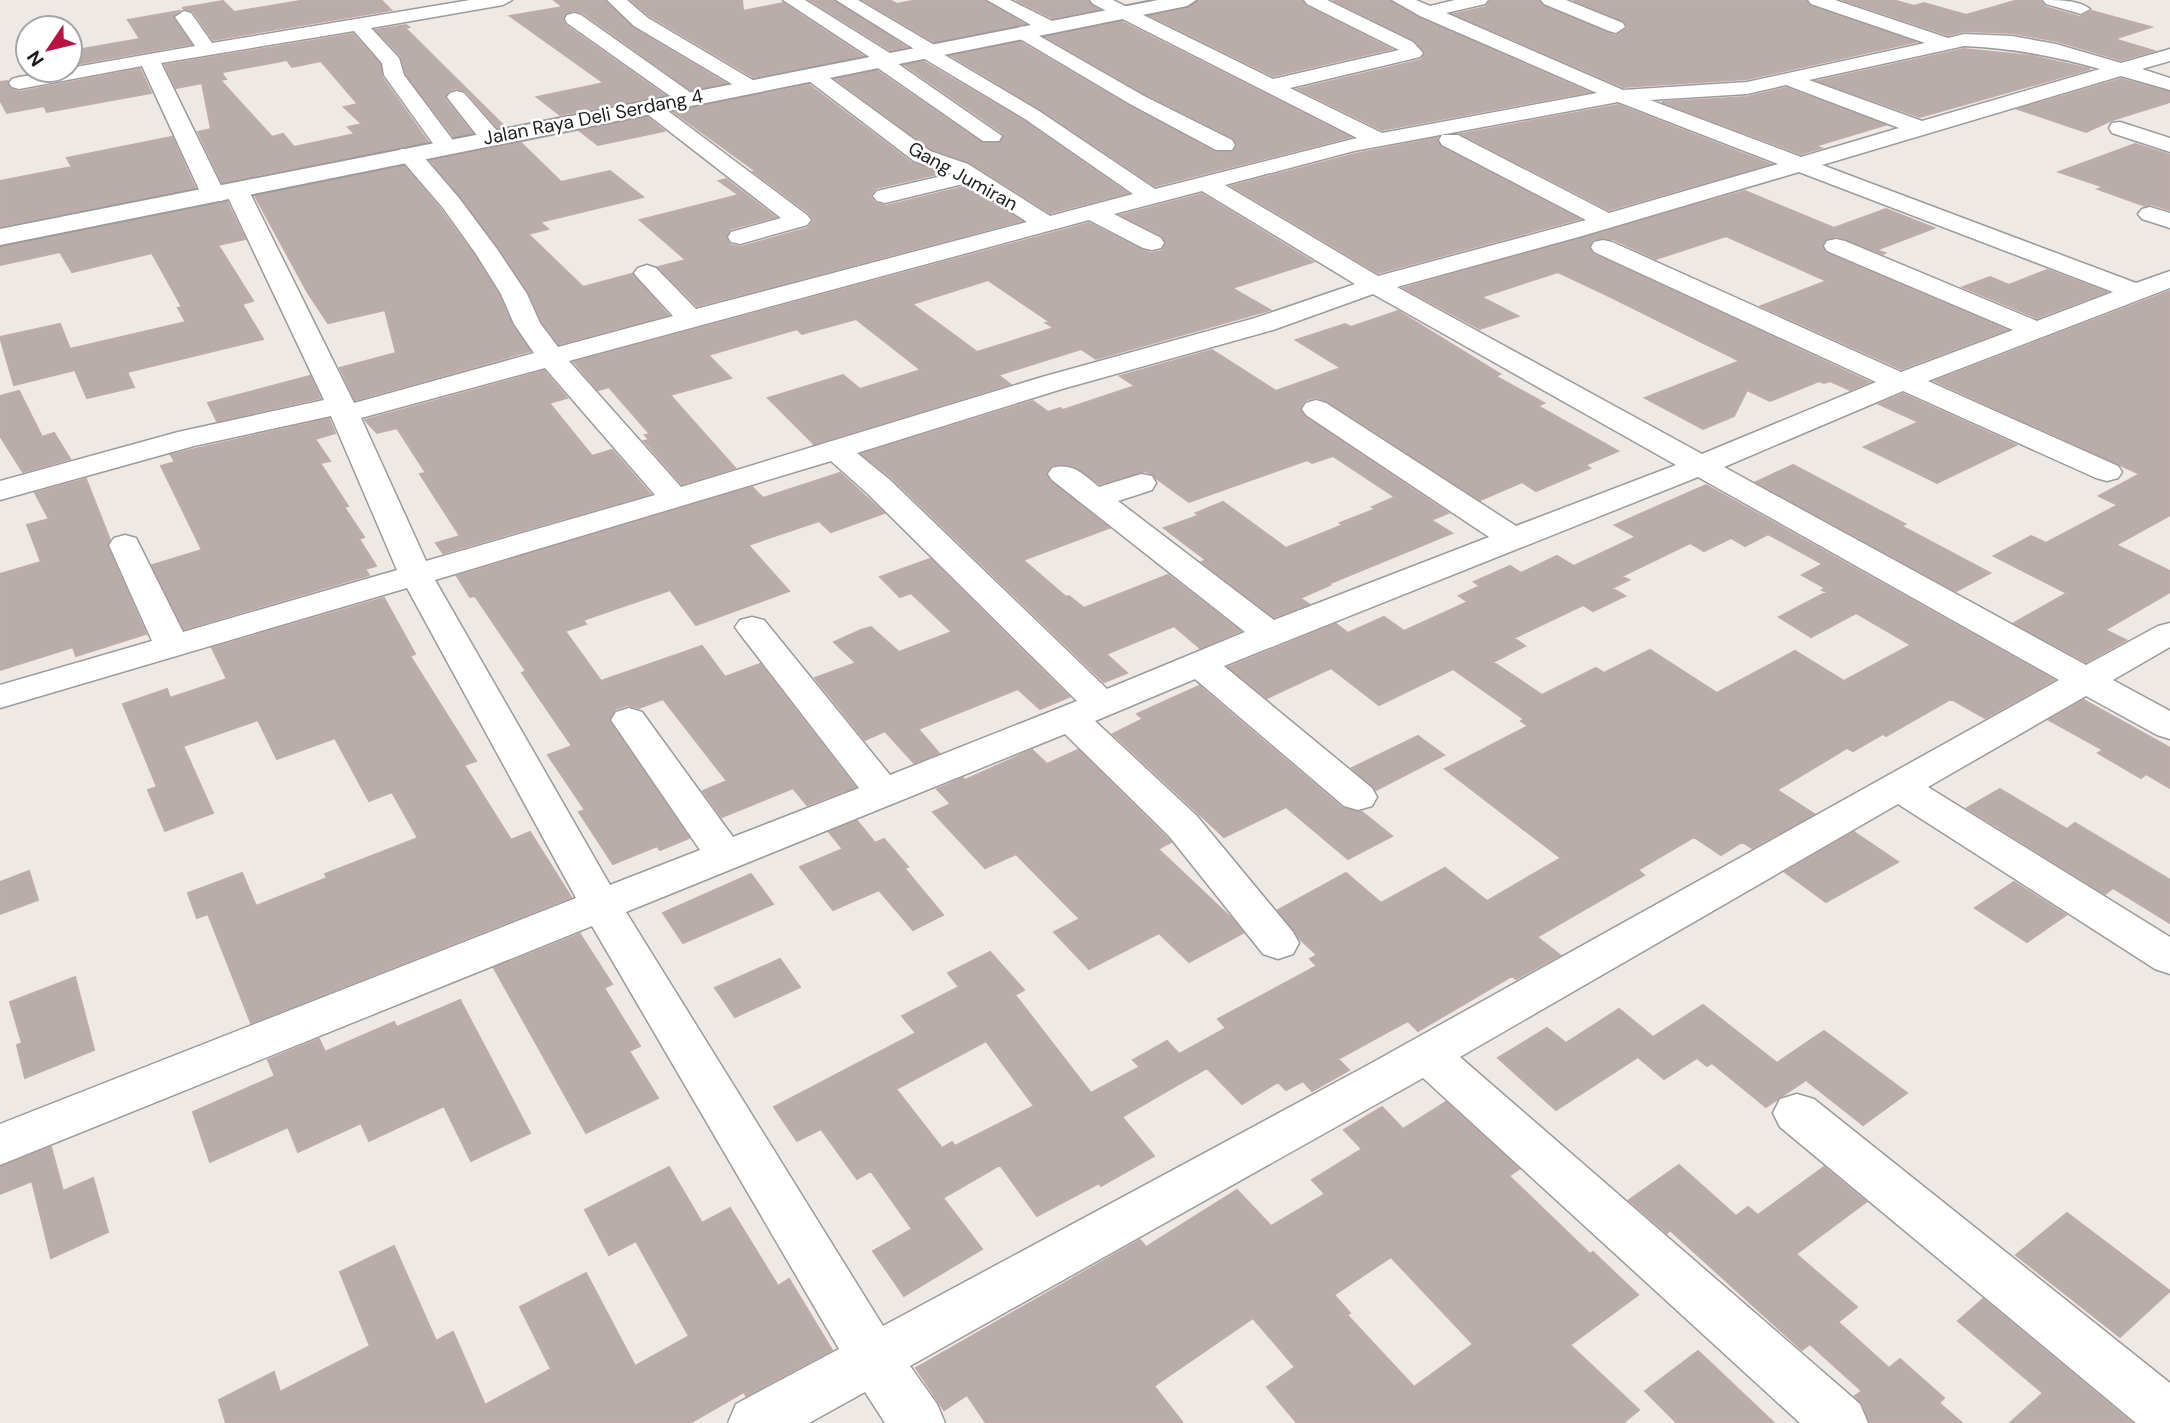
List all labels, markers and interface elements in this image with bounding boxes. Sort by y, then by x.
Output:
north arrow [14,14,84,84]
text: N [21,46,50,71]
street label: Jalan Raya Deli Serdang 4 [481,83,705,151]
street label: Gang Jumiran [904,136,1022,216]

